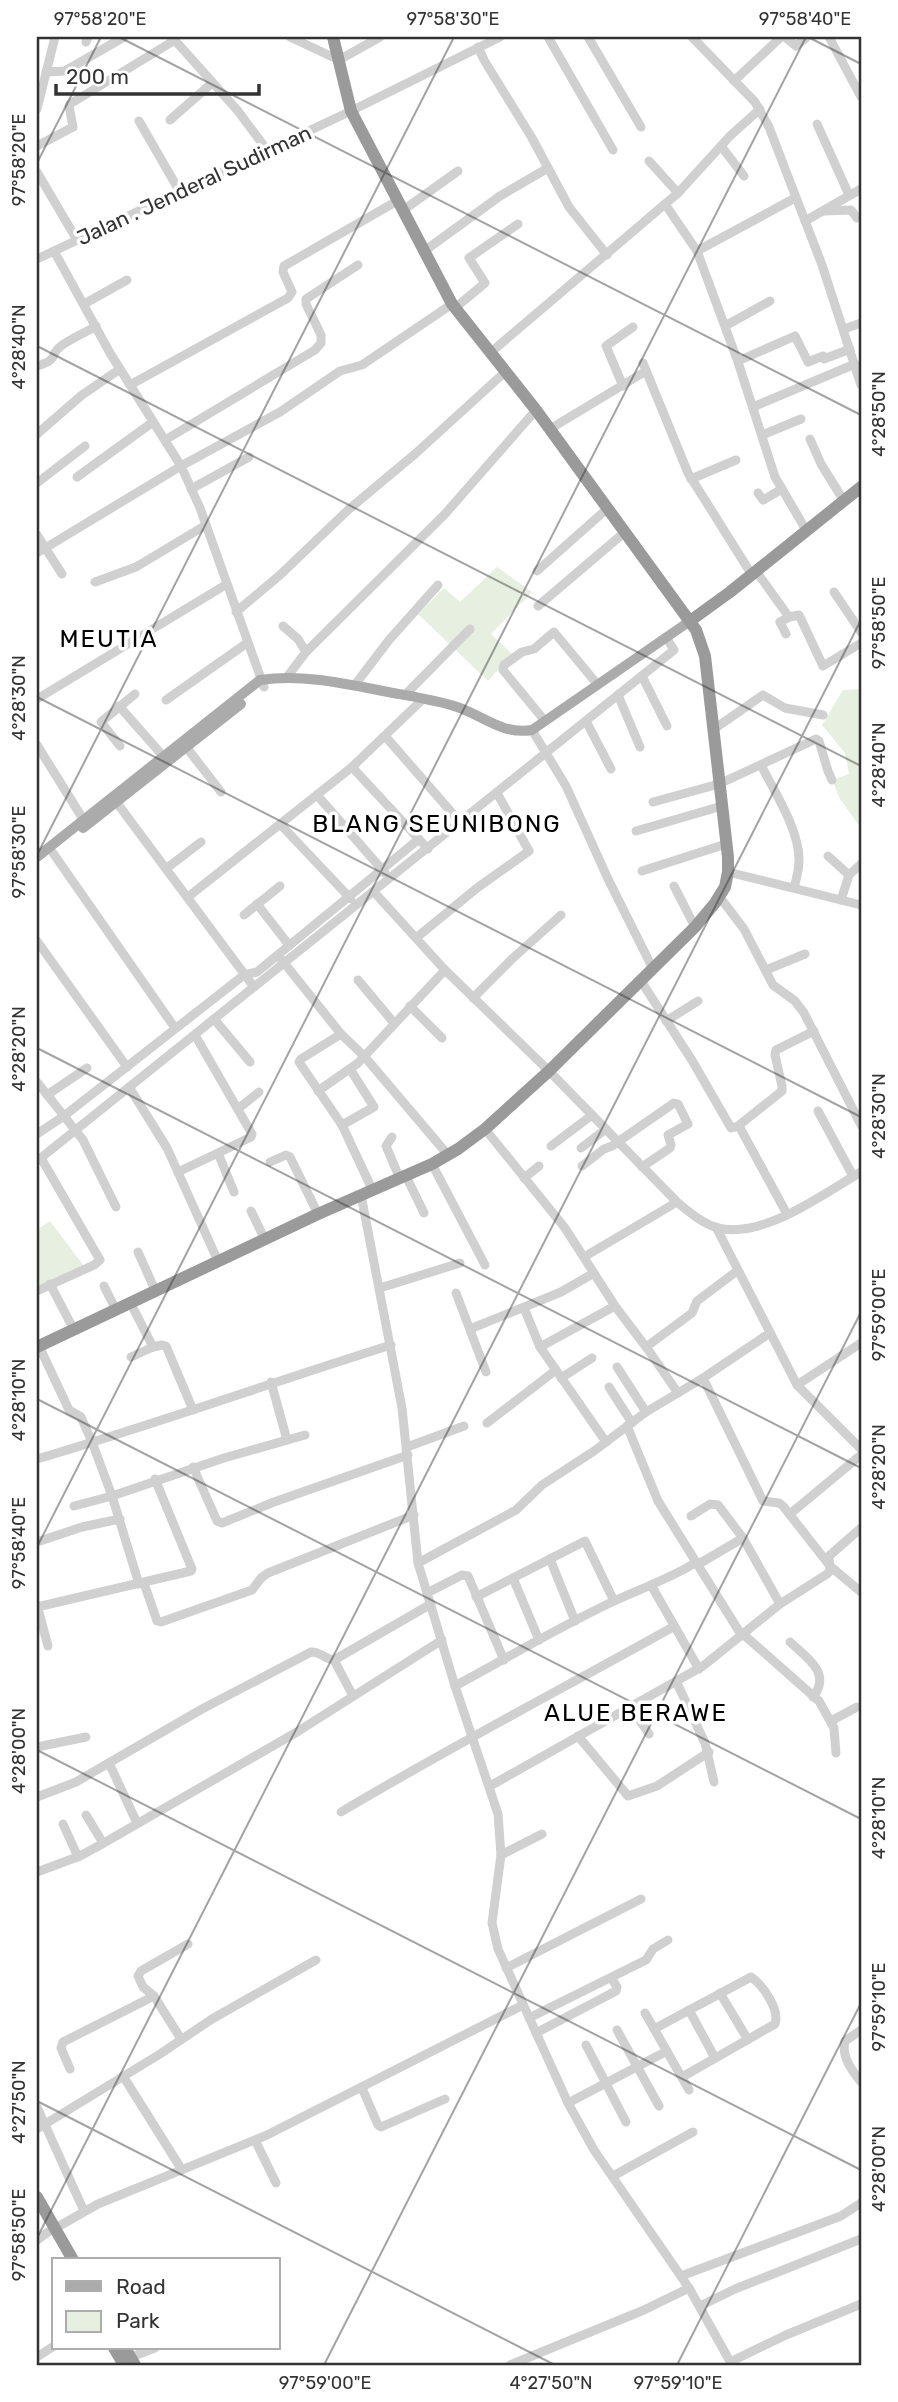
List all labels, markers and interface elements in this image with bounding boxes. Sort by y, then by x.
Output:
text: 97°58'20"E [54,8,146,30]
text: 97°58'30"E [407,8,499,30]
text: 97°58'40"E [759,8,851,30]
scale bar [56,52,259,96]
text: 200 m [66,64,129,89]
text: 97°58'20"E [8,114,30,206]
street label: Jalan . Jenderal Sudirman [73,120,315,250]
text: 4°28'40"N [8,304,30,390]
text: 4°28'50"N [868,371,890,457]
text: 97°58'50"E [868,577,890,669]
district label: MEUTIA [60,625,158,653]
text: 4°28'30"N [8,655,30,741]
text: 4°28'40"N [868,722,890,808]
text: 97°58'30"E [8,806,30,898]
district label: BLANG SEUNIBONG [312,810,562,838]
text: 4°28'20"N [8,1006,30,1092]
text: 4°28'30"N [868,1073,890,1159]
text: 97°59'00"E [868,1269,890,1361]
text: 4°28'10"N [8,1359,30,1441]
text: 4°28'20"N [868,1424,890,1510]
text: 97°58'40"E [8,1497,30,1589]
district label: ALUE BERAWE [544,1699,728,1727]
text: 4°28'00"N [8,1708,30,1794]
text: 4°28'10"N [868,1777,890,1859]
text: 97°59'10"E [868,1963,890,2051]
text: 4°27'50"N [8,2060,30,2144]
text: 4°28'00"N [868,2126,890,2212]
text: 97°58'50"E [8,2189,30,2281]
legend [52,2258,280,2350]
text: Road [116,2274,166,2299]
text: Park [116,2308,160,2333]
text: 97°59'00"E [279,2372,371,2394]
text: 4°27'50"N [509,2372,593,2394]
text: 97°59'10"E [634,2372,722,2394]

